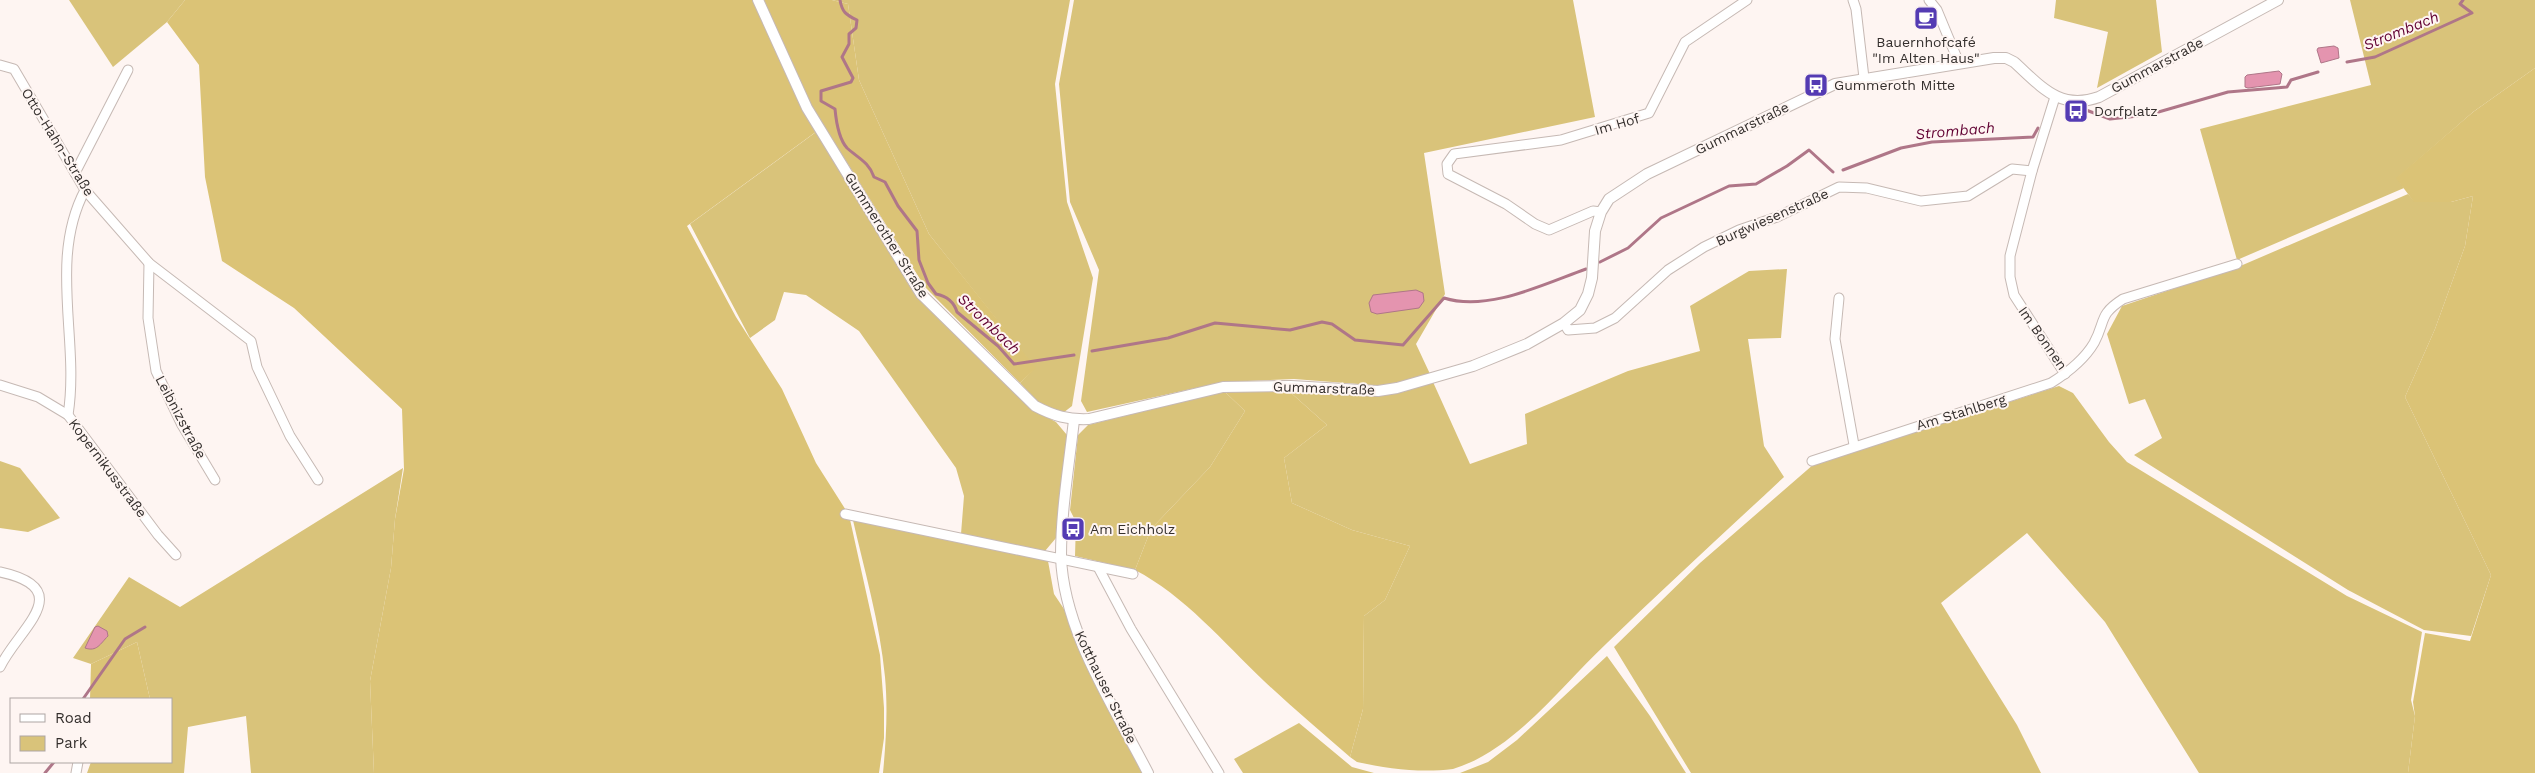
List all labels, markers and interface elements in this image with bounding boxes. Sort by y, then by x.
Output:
cafe icon: Bauernhofcafé "Im Alten Haus" [1913,5,1939,31]
water label: Strombach [2361,8,2441,54]
place label: Bauernhofcafé "Im Alten Haus" [1872,34,1980,66]
street label: Gummarstraße [2108,34,2206,96]
bus stop icon: Gummeroth Mitte [1803,72,1829,98]
place label: Gummeroth Mitte [1834,77,1955,93]
street label: Otto-Hahn-Straße [18,85,98,199]
street label: Gummarstraße [1693,98,1791,158]
bus stop icon: Dorfplatz [2063,98,2089,124]
place label: Dorfplatz [2094,103,2158,119]
street label: Im Hof [1593,110,1642,138]
water label: Strombach [1915,119,1995,143]
street label: Gummerother Straße [842,169,932,301]
street label: Burgwiesenstraße [1713,185,1831,249]
water label: Strombach [954,290,1024,358]
street label: Im Bonnen [2015,303,2071,373]
street label: Leibnizstraße [152,373,210,461]
street label: Gummarstraße [1273,378,1375,398]
street label: Am Stahlberg [1914,391,2008,433]
street label: Kopernikusstraße [66,416,150,520]
bus stop icon: Am Eichholz [1060,516,1086,542]
place label: Am Eichholz [1090,521,1175,537]
street label: Kotthauser Straße [1072,628,1140,746]
legend [10,698,172,763]
text: Road [55,709,92,727]
text: Park [55,734,88,752]

